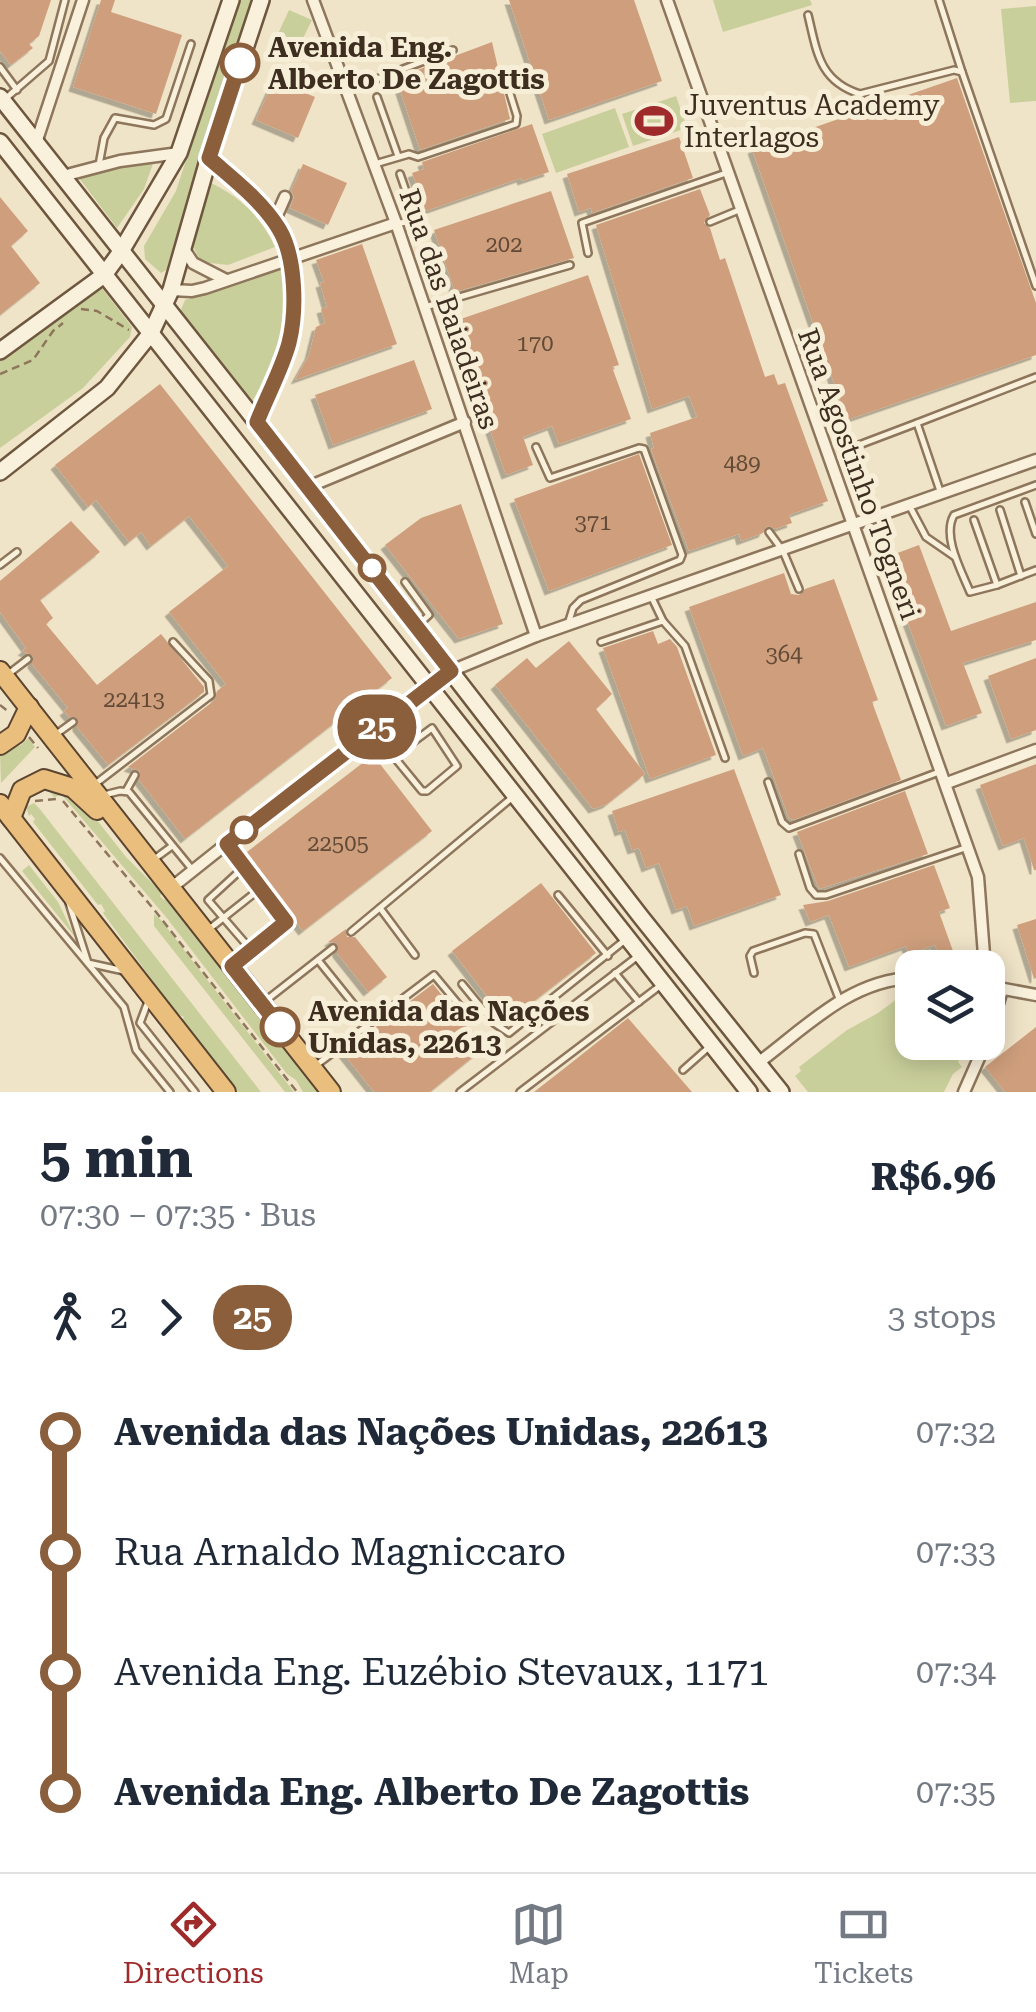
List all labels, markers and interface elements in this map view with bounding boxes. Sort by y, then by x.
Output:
place label: Avenida Eng. Alberto De Zagottis [268,31,545,96]
marker: Avenida Eng. Alberto De Zagottis [221,44,259,82]
place label: Juventus Academy Interlagos [684,89,940,154]
sports icon: Juventus Academy Interlagos [633,100,675,142]
street label: Rua das Baiadeiras [392,185,506,433]
house number: 202 [486,232,522,257]
street label: Rua Agostinho Togneri [791,324,927,624]
house number: 170 [517,331,553,356]
house number: 489 [724,451,760,476]
house number: 371 [575,510,611,535]
unlabelled marker [359,555,385,581]
house number: 364 [766,642,803,667]
house number: 22413 [103,687,165,712]
line badge: 25 [332,694,422,760]
text: 25 [357,707,397,748]
unlabelled marker [231,817,257,843]
house number: 22505 [307,831,369,856]
map controls [895,950,1005,1060]
button: layers [895,950,1005,1060]
place label: Avenida das Nações Unidas, 22613 [308,995,589,1060]
marker: Avenida das Nações Unidas, 22613 [261,1008,299,1046]
text: 5 min [40,1126,193,1190]
text: R$6.96 [871,1155,996,1199]
text: 07:30 – 07:35 · Bus [40,1196,316,1234]
icon: walk [40,1290,95,1345]
icon: forward [143,1290,198,1345]
text: 25 [233,1297,272,1338]
text: 2 [110,1298,128,1336]
text: 3 stops [887,1298,996,1336]
text: Avenida das Nações Unidas, 22613 [114,1410,768,1454]
text: 07:32 [916,1413,996,1451]
text: Rua Arnaldo Magniccaro [114,1530,566,1574]
text: 07:33 [916,1533,996,1571]
text: Avenida Eng. Euzébio Stevaux, 1171 [114,1650,769,1694]
text: 07:34 [916,1653,996,1691]
text: Avenida Eng. Alberto De Zagottis [114,1770,749,1814]
text: 07:35 [916,1773,996,1811]
tab: Directions [123,1897,264,1990]
tab: Map [509,1897,569,1990]
tab: Tickets [814,1897,913,1990]

